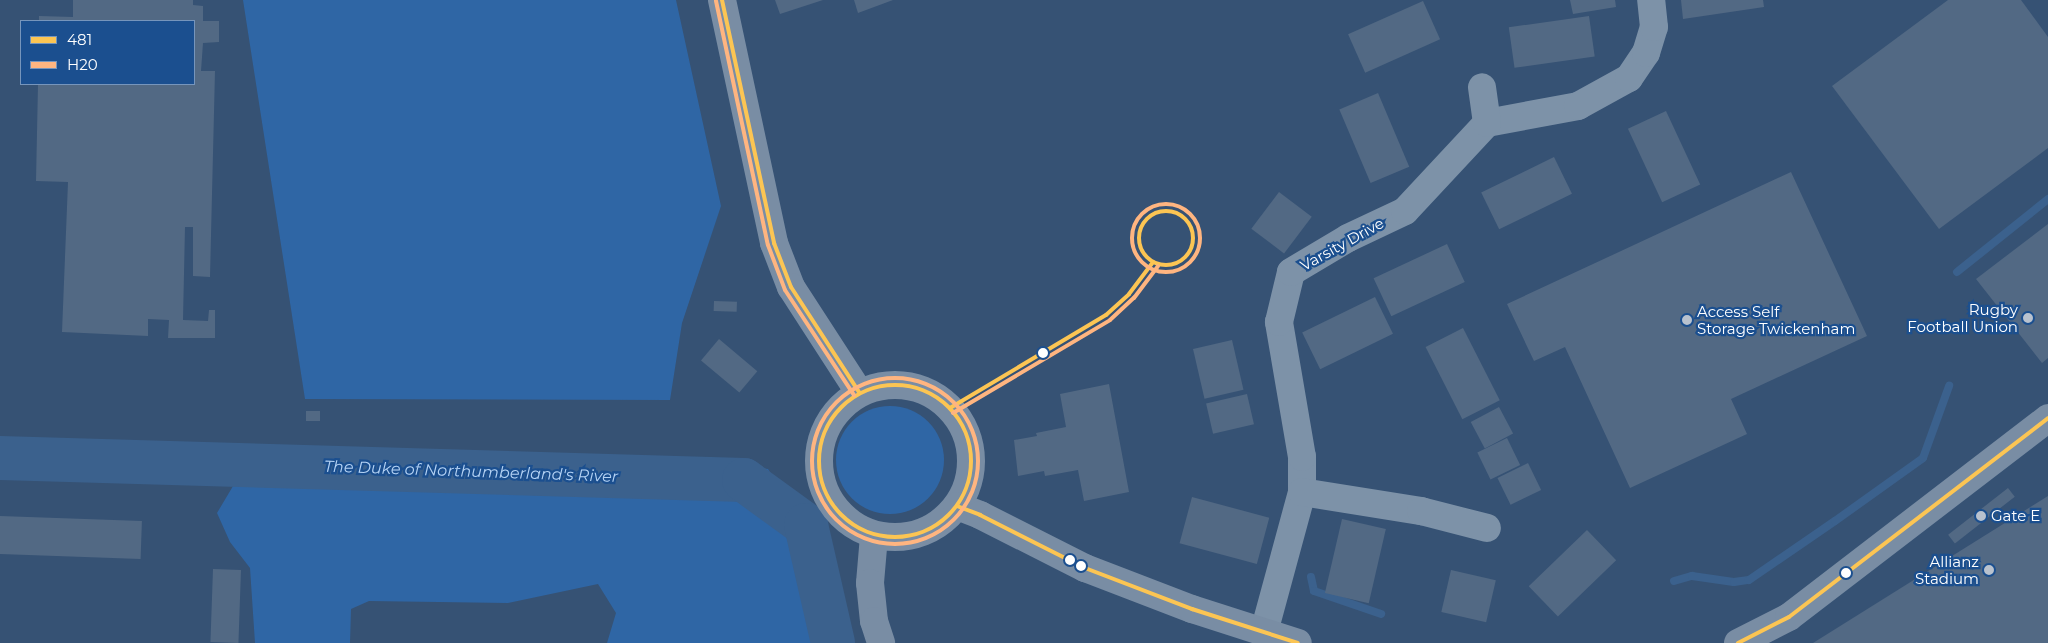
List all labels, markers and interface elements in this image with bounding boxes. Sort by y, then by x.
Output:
legend [20,20,195,85]
text: 481 [67,30,92,49]
text: H20 [67,55,98,74]
street label: Varsity Drive [1297,214,1387,274]
place label: Rugby Football Union [1907,300,2018,335]
place label: Access Self Storage Twickenham [1697,302,1855,337]
marker: Rugby Football Union [2022,312,2034,324]
marker: Access Self Storage Twickenham [1681,314,1693,326]
unlabelled marker [1038,348,1048,358]
water label: The Duke of Northumberland's River [324,457,618,487]
place label: Gate E [1991,507,2040,525]
marker: Gate E [1975,510,1987,522]
place label: Allianz Stadium [1915,552,1979,587]
unlabelled marker [1065,555,1075,565]
unlabelled marker [1076,561,1086,571]
marker: Allianz Stadium [1983,564,1995,576]
unlabelled marker [1841,568,1851,578]

